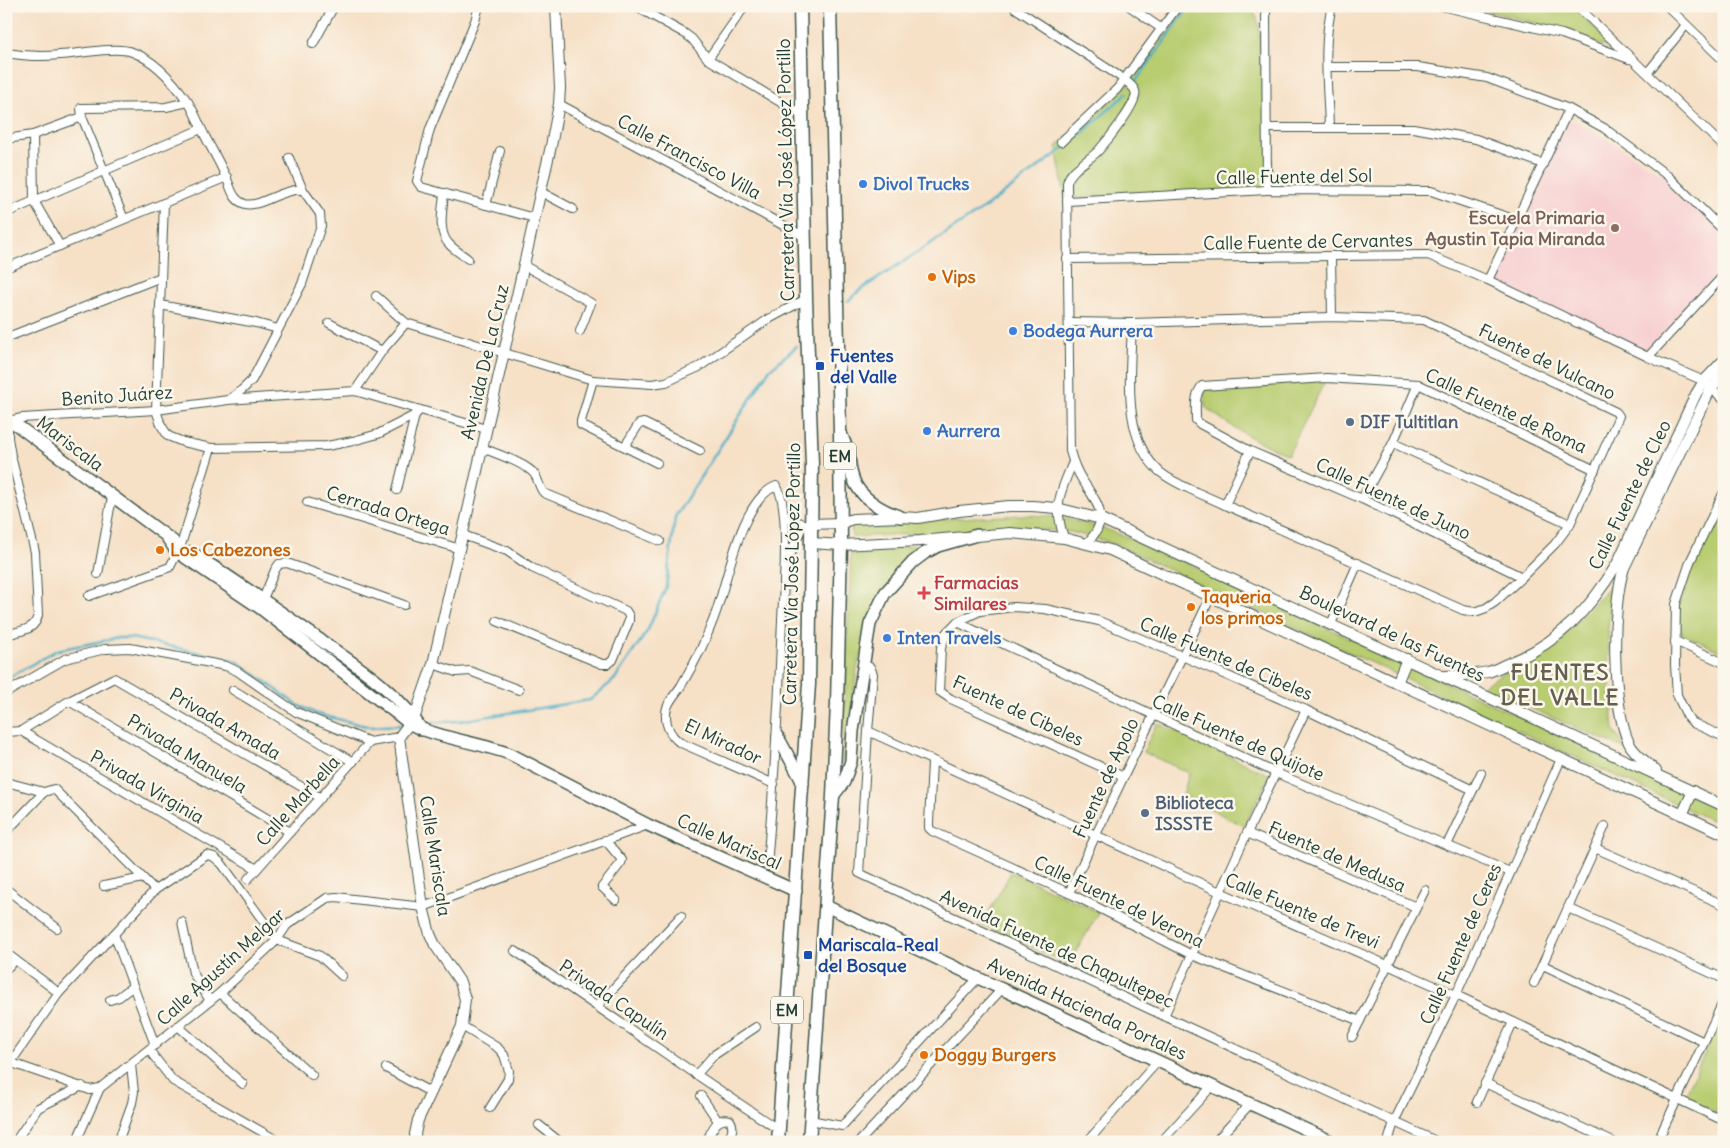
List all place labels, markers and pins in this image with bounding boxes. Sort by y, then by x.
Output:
place label: Divol Trucks [873,172,969,195]
marker: Divol Trucks [857,178,869,190]
place label: Escuela Primaria Agustin Tapia Miranda [1425,206,1605,250]
marker: Escuela Primaria Agustin Tapia Miranda [1609,222,1621,234]
place label: Vips [942,265,976,288]
marker: Vips [926,271,938,283]
place label: Bodega Aurrera [1023,319,1153,342]
marker: Bodega Aurrera [1007,325,1019,337]
place label: Fuentes del Valle [830,344,897,388]
marker: Fuentes del Valle [814,360,826,372]
place label: DIF Tultitlan [1360,410,1459,433]
marker: DIF Tultitlan [1344,416,1356,428]
place label: Aurrera [937,419,1000,442]
marker: Aurrera [921,425,933,437]
place label: Los Cabezones [170,538,291,561]
marker: Los Cabezones [154,544,166,556]
place label: Farmacias Similares [934,571,1019,615]
place label: Taqueria los primos [1201,585,1283,629]
marker: Farmacias Similares [918,587,930,599]
marker: Taqueria los primos [1185,601,1197,613]
place label: Inten Travels [897,626,1002,649]
marker: Inten Travels [881,632,893,644]
place label: Biblioteca ISSSTE [1155,791,1234,835]
marker: Biblioteca ISSSTE [1139,807,1151,819]
place label: Mariscala-Real del Bosque [818,933,938,977]
marker: Mariscala-Real del Bosque [802,949,814,961]
place label: Doggy Burgers [934,1043,1056,1066]
marker: Doggy Burgers [918,1049,930,1061]

